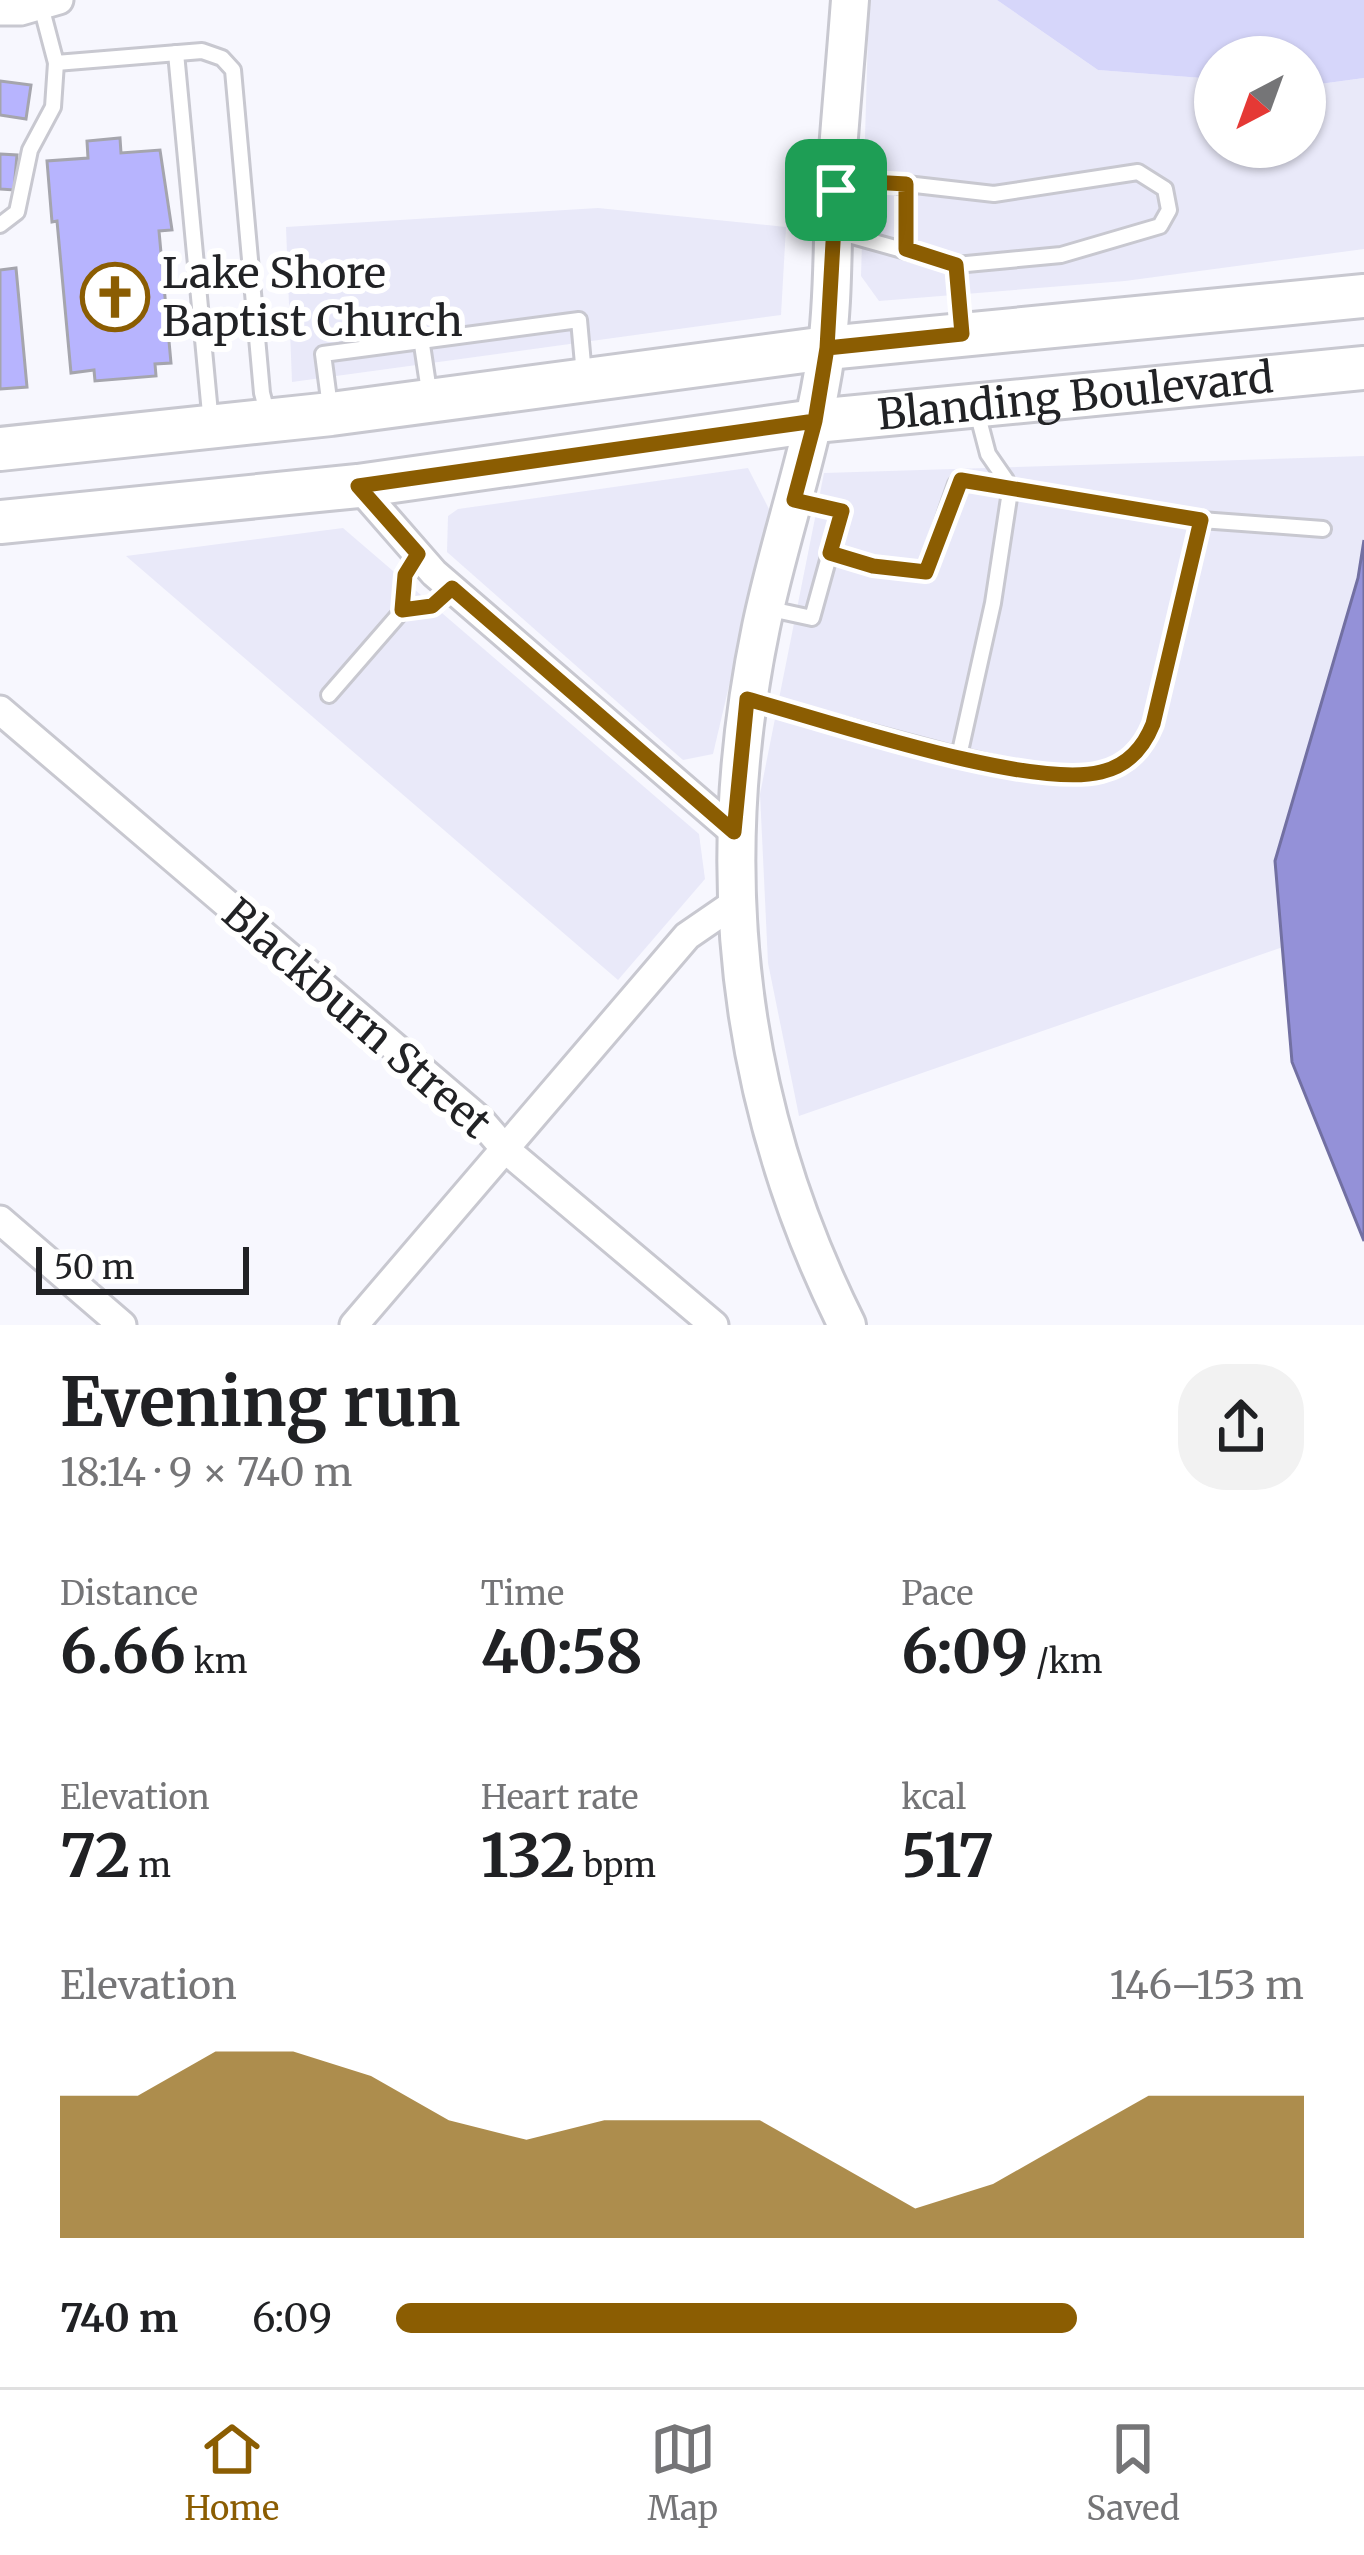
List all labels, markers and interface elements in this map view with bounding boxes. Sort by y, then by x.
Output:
north arrow [1194,36,1326,168]
map controls [1194,36,1326,168]
pin [785,139,887,241]
icon: arrive [803,157,869,223]
place label: Lake Shore Baptist Church [162,247,463,347]
church icon: Lake Shore Baptist Church [80,262,150,332]
street label: Blanding Boulevard [875,351,1276,441]
street label: Blackburn Street [212,887,502,1149]
scale bar [36,1241,249,1294]
text: 50 m [54,1247,135,1288]
text: Evening run [60,1361,461,1444]
button: share [1178,1364,1304,1490]
text: 18:14 · 9 × 740 m [60,1448,353,1497]
text: Distance [60,1573,198,1614]
text: Time [481,1573,564,1614]
text: Pace [901,1573,974,1614]
text: 6.66 [60,1614,186,1689]
text: 40:58 [481,1614,643,1689]
text: 6:09 [901,1614,1028,1689]
text: km [186,1641,247,1682]
text: /km [1028,1641,1103,1682]
text: Elevation [60,1777,210,1818]
text: Heart rate [481,1777,639,1818]
text: kcal [901,1777,966,1818]
text: 72 [60,1818,130,1893]
text: 132 [481,1818,575,1893]
text: 517 [901,1818,994,1893]
text: m [130,1845,171,1886]
text: bpm [575,1845,656,1886]
text: Elevation [60,1961,237,2010]
text: 146–153 m [1109,1961,1304,2010]
text: 740 m [60,2294,178,2343]
text: 6:09 [252,2294,332,2343]
tab: Home [184,2416,279,2529]
tab: Map [648,2416,718,2529]
tab: Saved [1086,2416,1180,2529]

